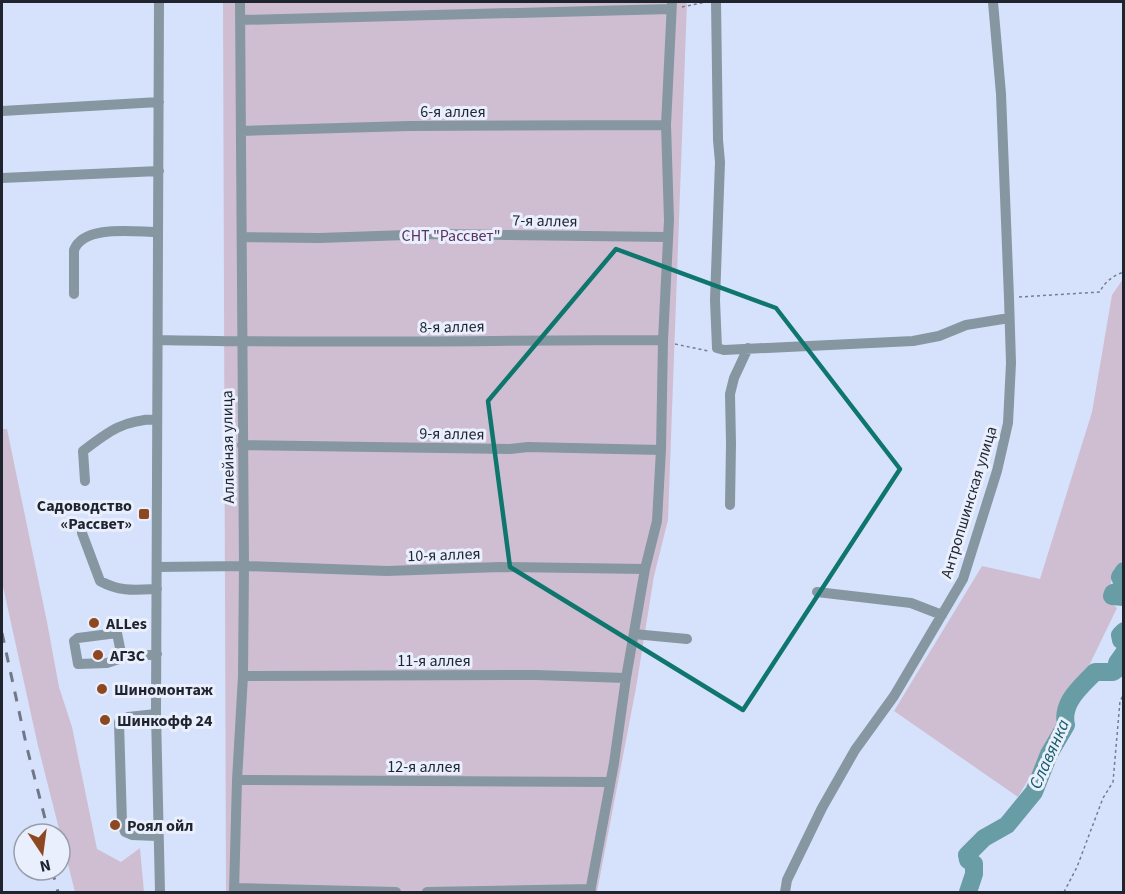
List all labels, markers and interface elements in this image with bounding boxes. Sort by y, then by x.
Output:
street label: 6-я аллея [420,101,486,123]
street label: 7-я аллея [512,209,578,233]
park label: СНТ "Рассвет" [402,225,500,247]
street label: 8-я аллея [419,315,485,339]
street label: Аллейная улица [216,390,240,504]
street label: 9-я аллея [419,422,485,446]
street label: Антропшинская улица [935,424,1003,581]
place label: Садоводство «Рассвет» [37,495,132,535]
marker: Садоводство «Рассвет» [137,507,151,521]
street label: 10-я аллея [407,543,481,567]
place label: ALLes [105,613,147,635]
marker: ALLes [87,616,101,630]
place label: АГЗС [109,645,145,667]
marker: АГЗС [91,648,105,662]
street label: 11-я аллея [397,650,471,672]
place label: Шиномонтаж [114,679,214,701]
marker: Шиномонтаж [95,682,109,696]
place label: Шинкофф 24 [117,710,213,732]
marker: Шинкофф 24 [98,713,112,727]
water label: Славянка [1023,715,1076,793]
street label: 12-я аллея [387,756,461,778]
place label: Роял ойл [127,815,193,837]
marker: Роял ойл [108,818,122,832]
north arrow [12,822,72,882]
text: N [37,854,53,878]

